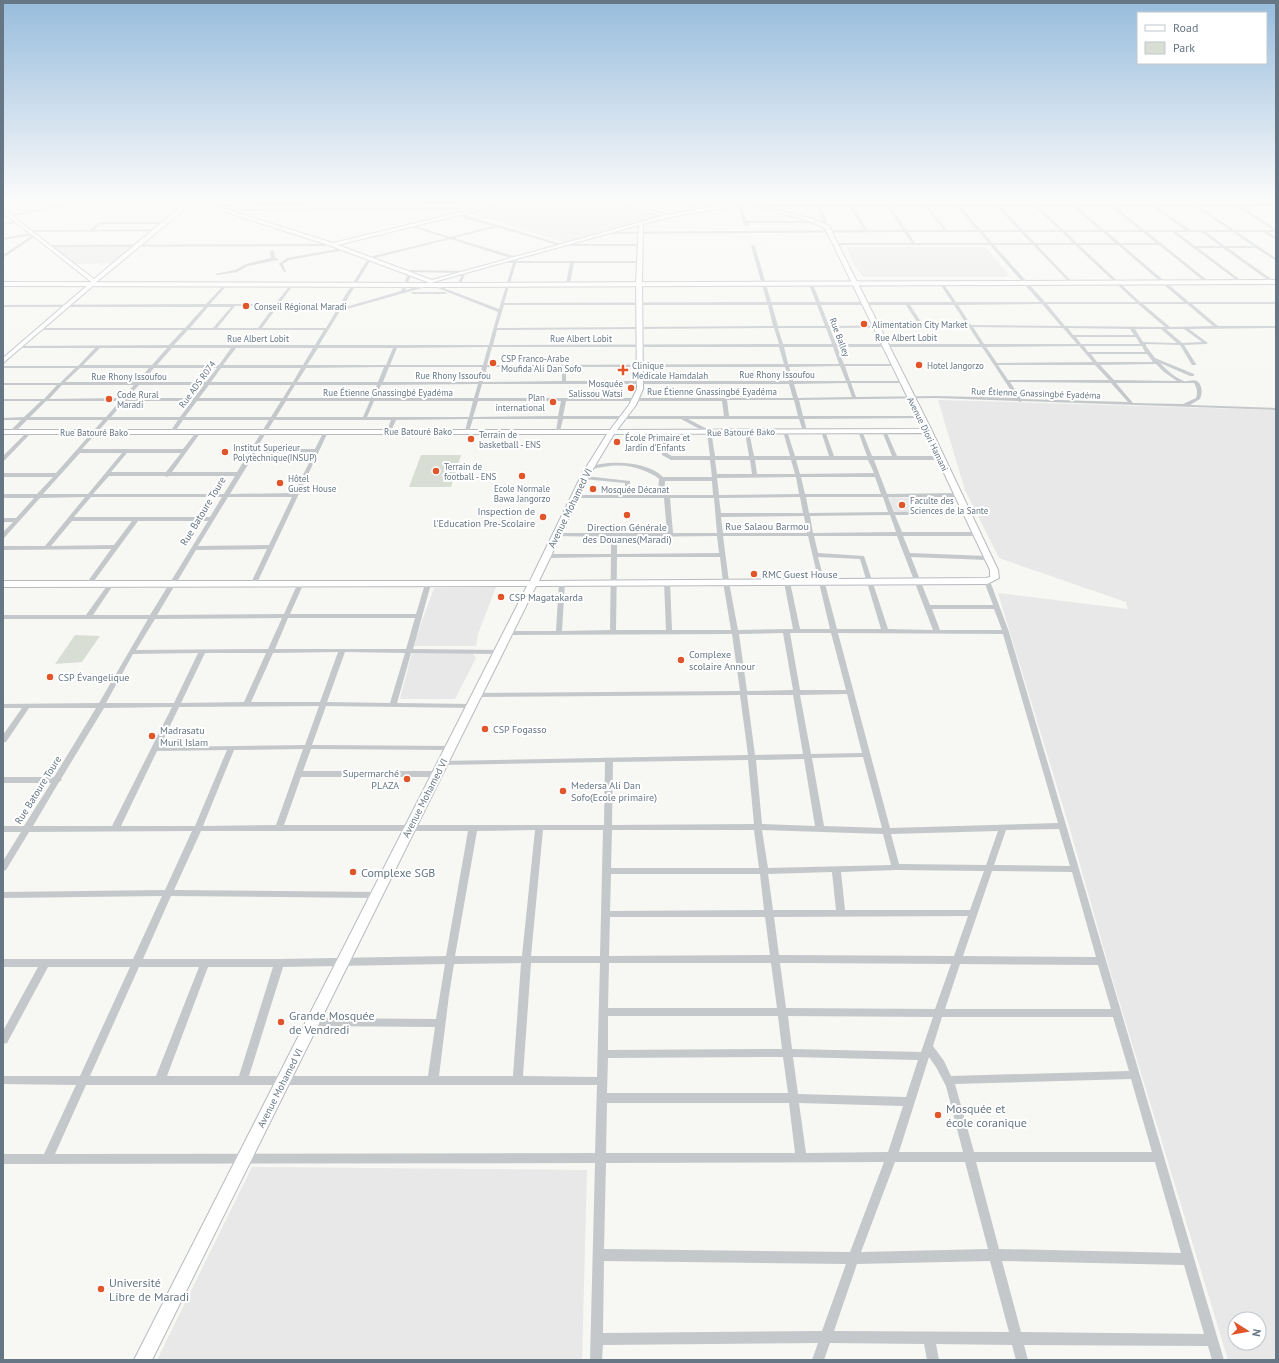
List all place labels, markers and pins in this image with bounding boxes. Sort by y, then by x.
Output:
marker: Conseil Régional Maradi [241,301,251,311]
place label: Conseil Régional Maradi [254,301,347,312]
marker: Alimentation City Market [859,319,869,329]
place label: Alimentation City Market [872,319,968,330]
place label: CSP Franco-Arabe Moufida Ali Dan Sofo [501,353,582,374]
marker: CSP Franco-Arabe Moufida Ali Dan Sofo [488,358,498,368]
place label: Clinique Medicale Hamdalah [632,360,708,381]
marker: Hotel Jangorzo [914,360,924,370]
place label: Hotel Jangorzo [927,360,984,371]
marker: Clinique Medicale Hamdalah [617,364,629,376]
place label: Mosquée Salissou Watsi [568,378,623,399]
marker: Mosquée Salissou Watsi [626,383,636,393]
place label: Code Rural Maradi [117,389,159,410]
place label: Plan international [495,392,545,413]
marker: Code Rural Maradi [104,394,114,404]
marker: Plan international [548,397,558,407]
place label: Terrain de basketball - ENS [479,429,541,450]
place label: École Primaire et Jardin d'Enfants [624,432,690,453]
marker: Terrain de basketball - ENS [466,434,476,444]
marker: École Primaire et Jardin d'Enfants [612,437,622,447]
place label: Institut Superieur Polytechnique(INSUP) [233,442,317,464]
marker: Institut Superieur Polytechnique(INSUP) [220,447,230,457]
place label: Terrain de football - ENS [444,461,497,482]
marker: Terrain de football - ENS [431,466,441,476]
marker: Ecole Normale Bawa Jangorzo [517,471,527,481]
place label: Hôtel Guest House [288,473,337,494]
marker: Hôtel Guest House [275,478,285,488]
place label: Ecole Normale Bawa Jangorzo [494,483,550,504]
marker: Mosquée Décanat [588,484,598,494]
place label: Mosquée Décanat [601,484,669,495]
place label: Faculte des Sciences de la Sante [910,495,989,516]
marker: Faculte des Sciences de la Sante [897,500,907,510]
place label: Inspection de l'Education Pre-Scolaire [433,505,535,530]
marker: Direction Générale des Douanes(Maradi) [622,510,632,520]
marker: Inspection de l'Education Pre-Scolaire [538,512,548,522]
place label: Direction Générale des Douanes(Maradi) [582,521,672,546]
place label: RMC Guest House [762,568,837,581]
marker: RMC Guest House [749,569,759,579]
place label: CSP Magatakarda [509,591,583,604]
marker: CSP Magatakarda [496,592,506,602]
place label: Complexe scolaire Annour [689,648,756,673]
marker: Complexe scolaire Annour [676,655,686,665]
place label: CSP Évangelique [58,671,129,684]
marker: CSP Évangelique [45,672,55,682]
place label: CSP Fogasso [493,723,547,736]
place label: Madrasatu Muril Islam [160,724,208,749]
marker: CSP Fogasso [480,724,490,734]
marker: Madrasatu Muril Islam [147,731,157,741]
place label: Supermarché PLAZA [343,767,399,792]
marker: Supermarché PLAZA [402,774,412,784]
place label: Medersa Ali Dan Sofo(Ecole primaire) [571,779,657,804]
marker: Medersa Ali Dan Sofo(Ecole primaire) [558,786,568,796]
place label: Complexe SGB [361,865,435,880]
marker: Complexe SGB [348,867,358,877]
place label: Grande Mosquée de Vendredi [289,1008,375,1037]
marker: Grande Mosquée de Vendredi [276,1017,286,1027]
place label: Mosquée et école coranique [946,1101,1027,1130]
marker: Mosquée et école coranique [933,1110,943,1120]
place label: Université Libre de Maradi [109,1275,189,1304]
marker: Université Libre de Maradi [96,1284,106,1294]

